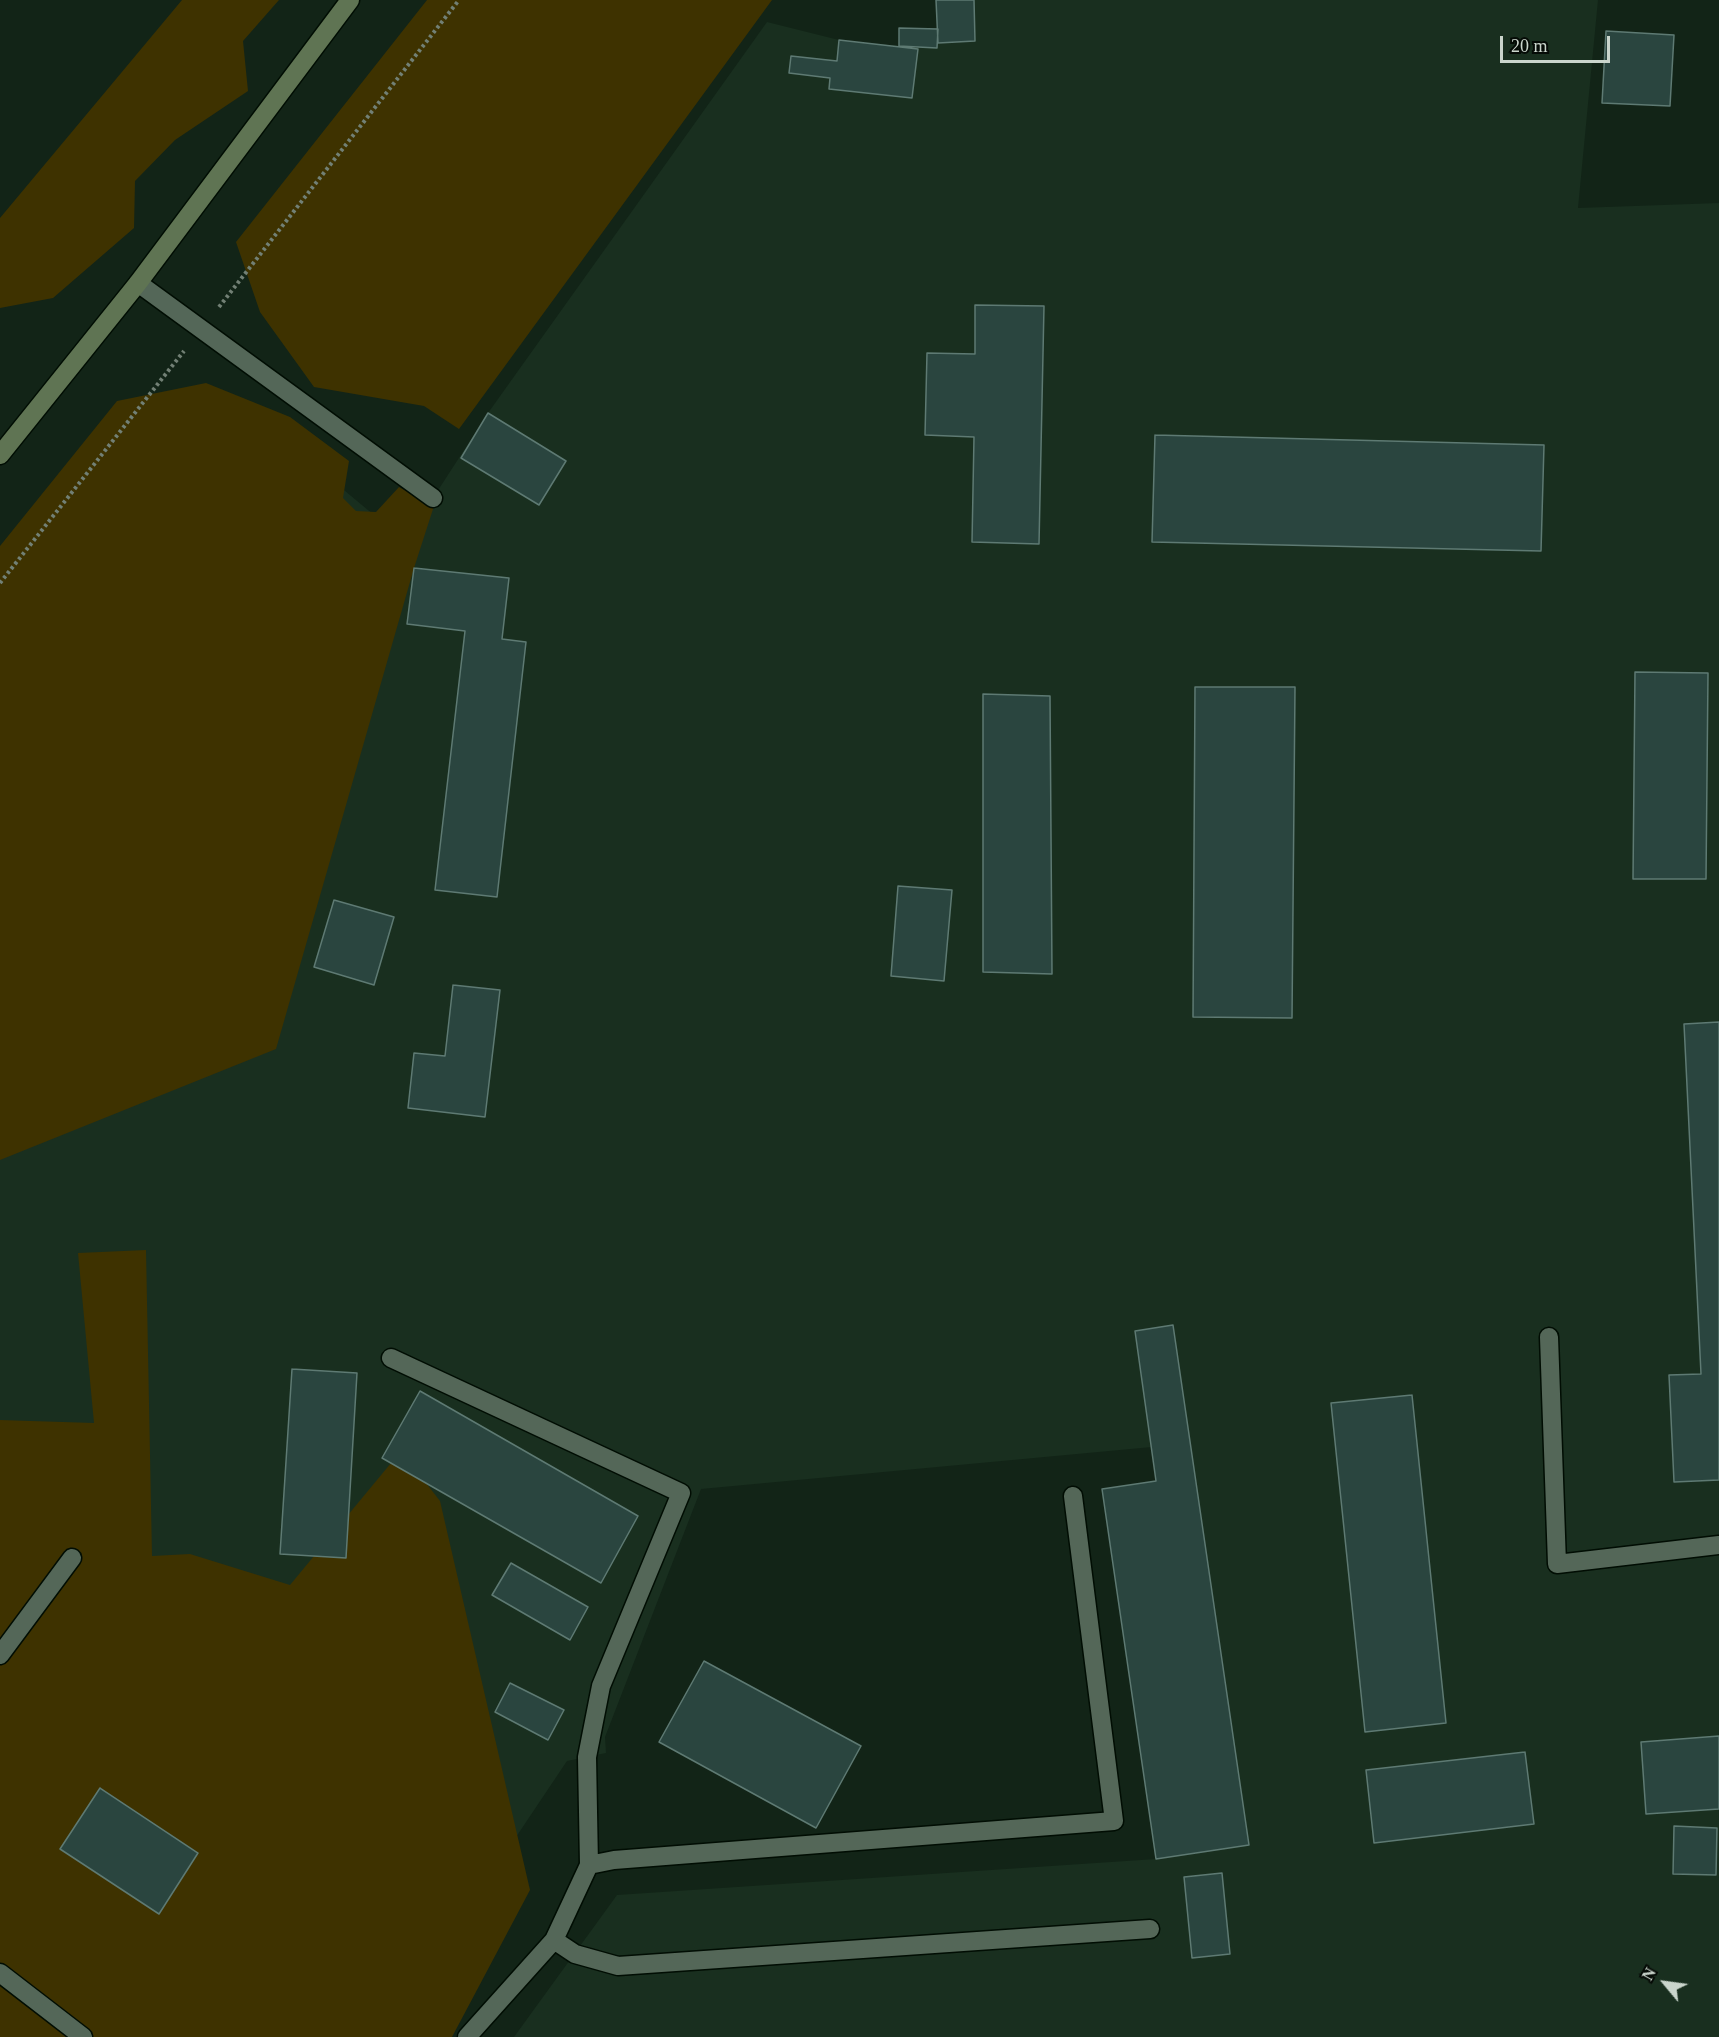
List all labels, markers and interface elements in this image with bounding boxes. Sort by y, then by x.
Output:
scale bar [1503,24,1612,62]
text: 20 m [1511,36,1548,56]
north arrow [1635,1953,1695,2013]
text: N [1639,1965,1659,1983]

